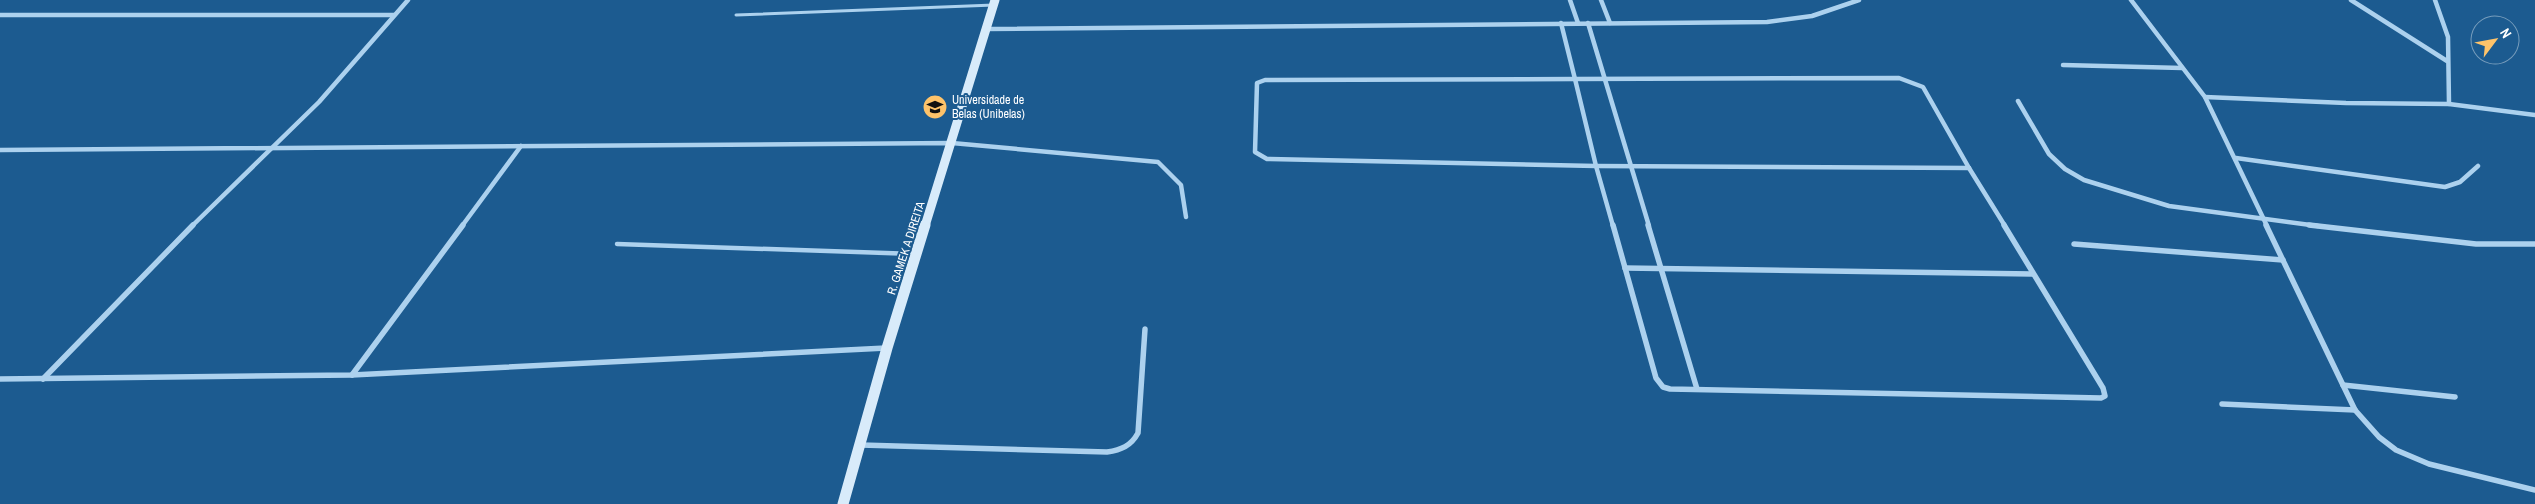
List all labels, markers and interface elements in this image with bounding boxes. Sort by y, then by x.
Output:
north arrow [2470,15,2520,65]
text: N [2496,25,2516,41]
place label: Universidade de Belas (Unibelas) [952,92,1025,122]
school or university icon: Universidade de Belas (Unibelas) [922,94,948,120]
street label: R. GAMEK A DIREITA [883,199,929,297]

